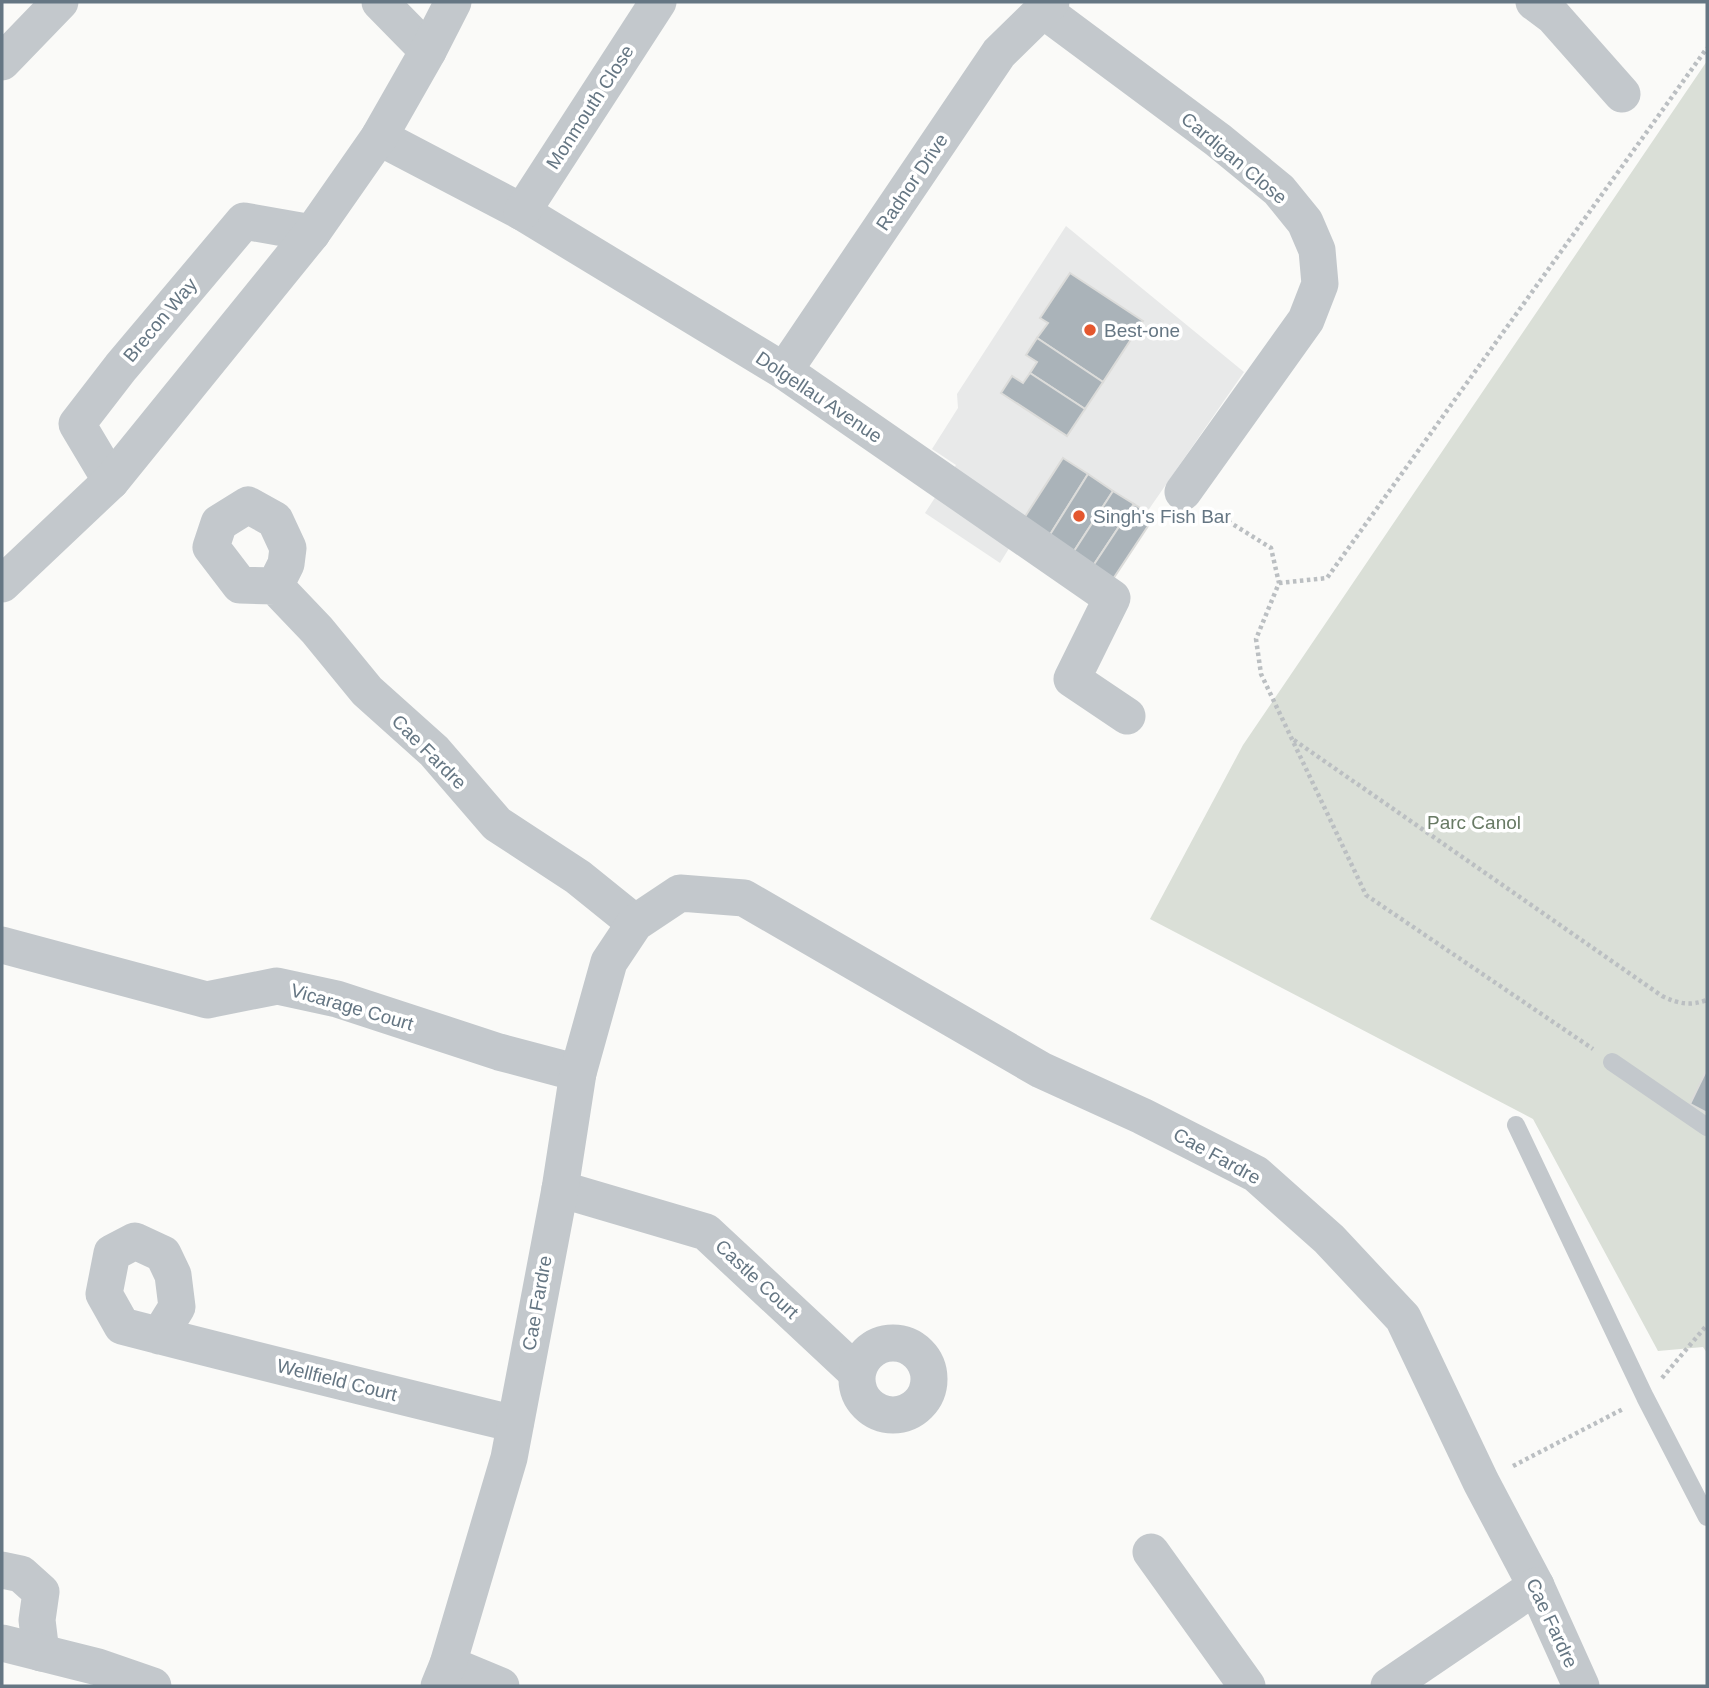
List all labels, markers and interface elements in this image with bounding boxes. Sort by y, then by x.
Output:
street label: Monmouth Close [542,41,638,173]
street label: Cardigan Close [1177,108,1291,208]
street label: Radnor Drive [872,130,952,234]
street label: Brecon Way [119,274,201,366]
place label: Best-one [1104,320,1180,341]
marker: Best-one [1082,322,1098,338]
street label: Dolgellau Avenue [752,347,886,447]
place label: Singh's Fish Bar [1093,506,1231,527]
marker: Singh's Fish Bar [1071,508,1087,524]
street label: Cae Fardre [388,711,470,793]
park label: Parc Canol [1427,812,1521,833]
street label: Vicarage Court [288,979,416,1035]
street label: Cae Fardre [1170,1124,1264,1188]
street label: Castle Court [711,1235,803,1323]
street label: Cae Fardre [518,1254,556,1352]
street label: Wellfield Court [275,1355,400,1405]
street label: Cae Fardre [1522,1575,1582,1671]

